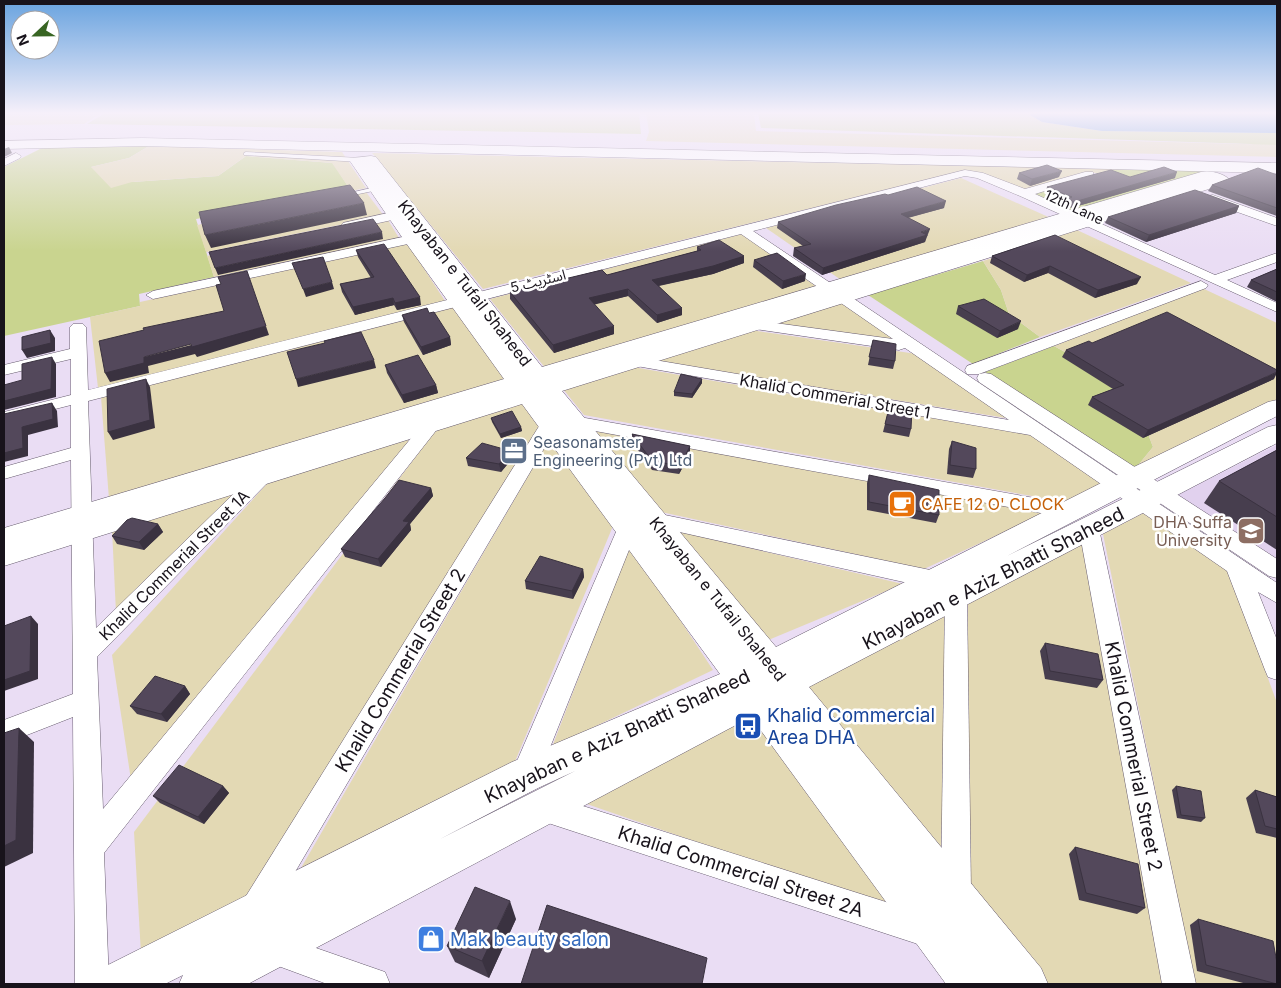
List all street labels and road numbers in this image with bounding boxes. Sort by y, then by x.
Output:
street label: 12th Lane [1042,185,1106,228]
street label: Khayaban e Tufail Shaheed [394,196,536,370]
street label: اسٹریٹ 5 [508,265,568,297]
street label: Khalid Commerial Street 1 [738,369,932,423]
street label: Khalid Commerial Street 1A [95,486,253,644]
street label: Khayaban e Aziz Bhatti Shaheed [859,502,1128,655]
street label: Khayaban e Tufail Shaheed [645,513,791,685]
street label: Khalid Commerial Street 2 [330,564,470,776]
street label: Khalid Commerial Street 2 [1100,639,1167,873]
street label: Khayaban e Aziz Bhatti Shaheed [481,665,754,808]
street label: Khalid Commercial Street 2A [615,821,867,922]

